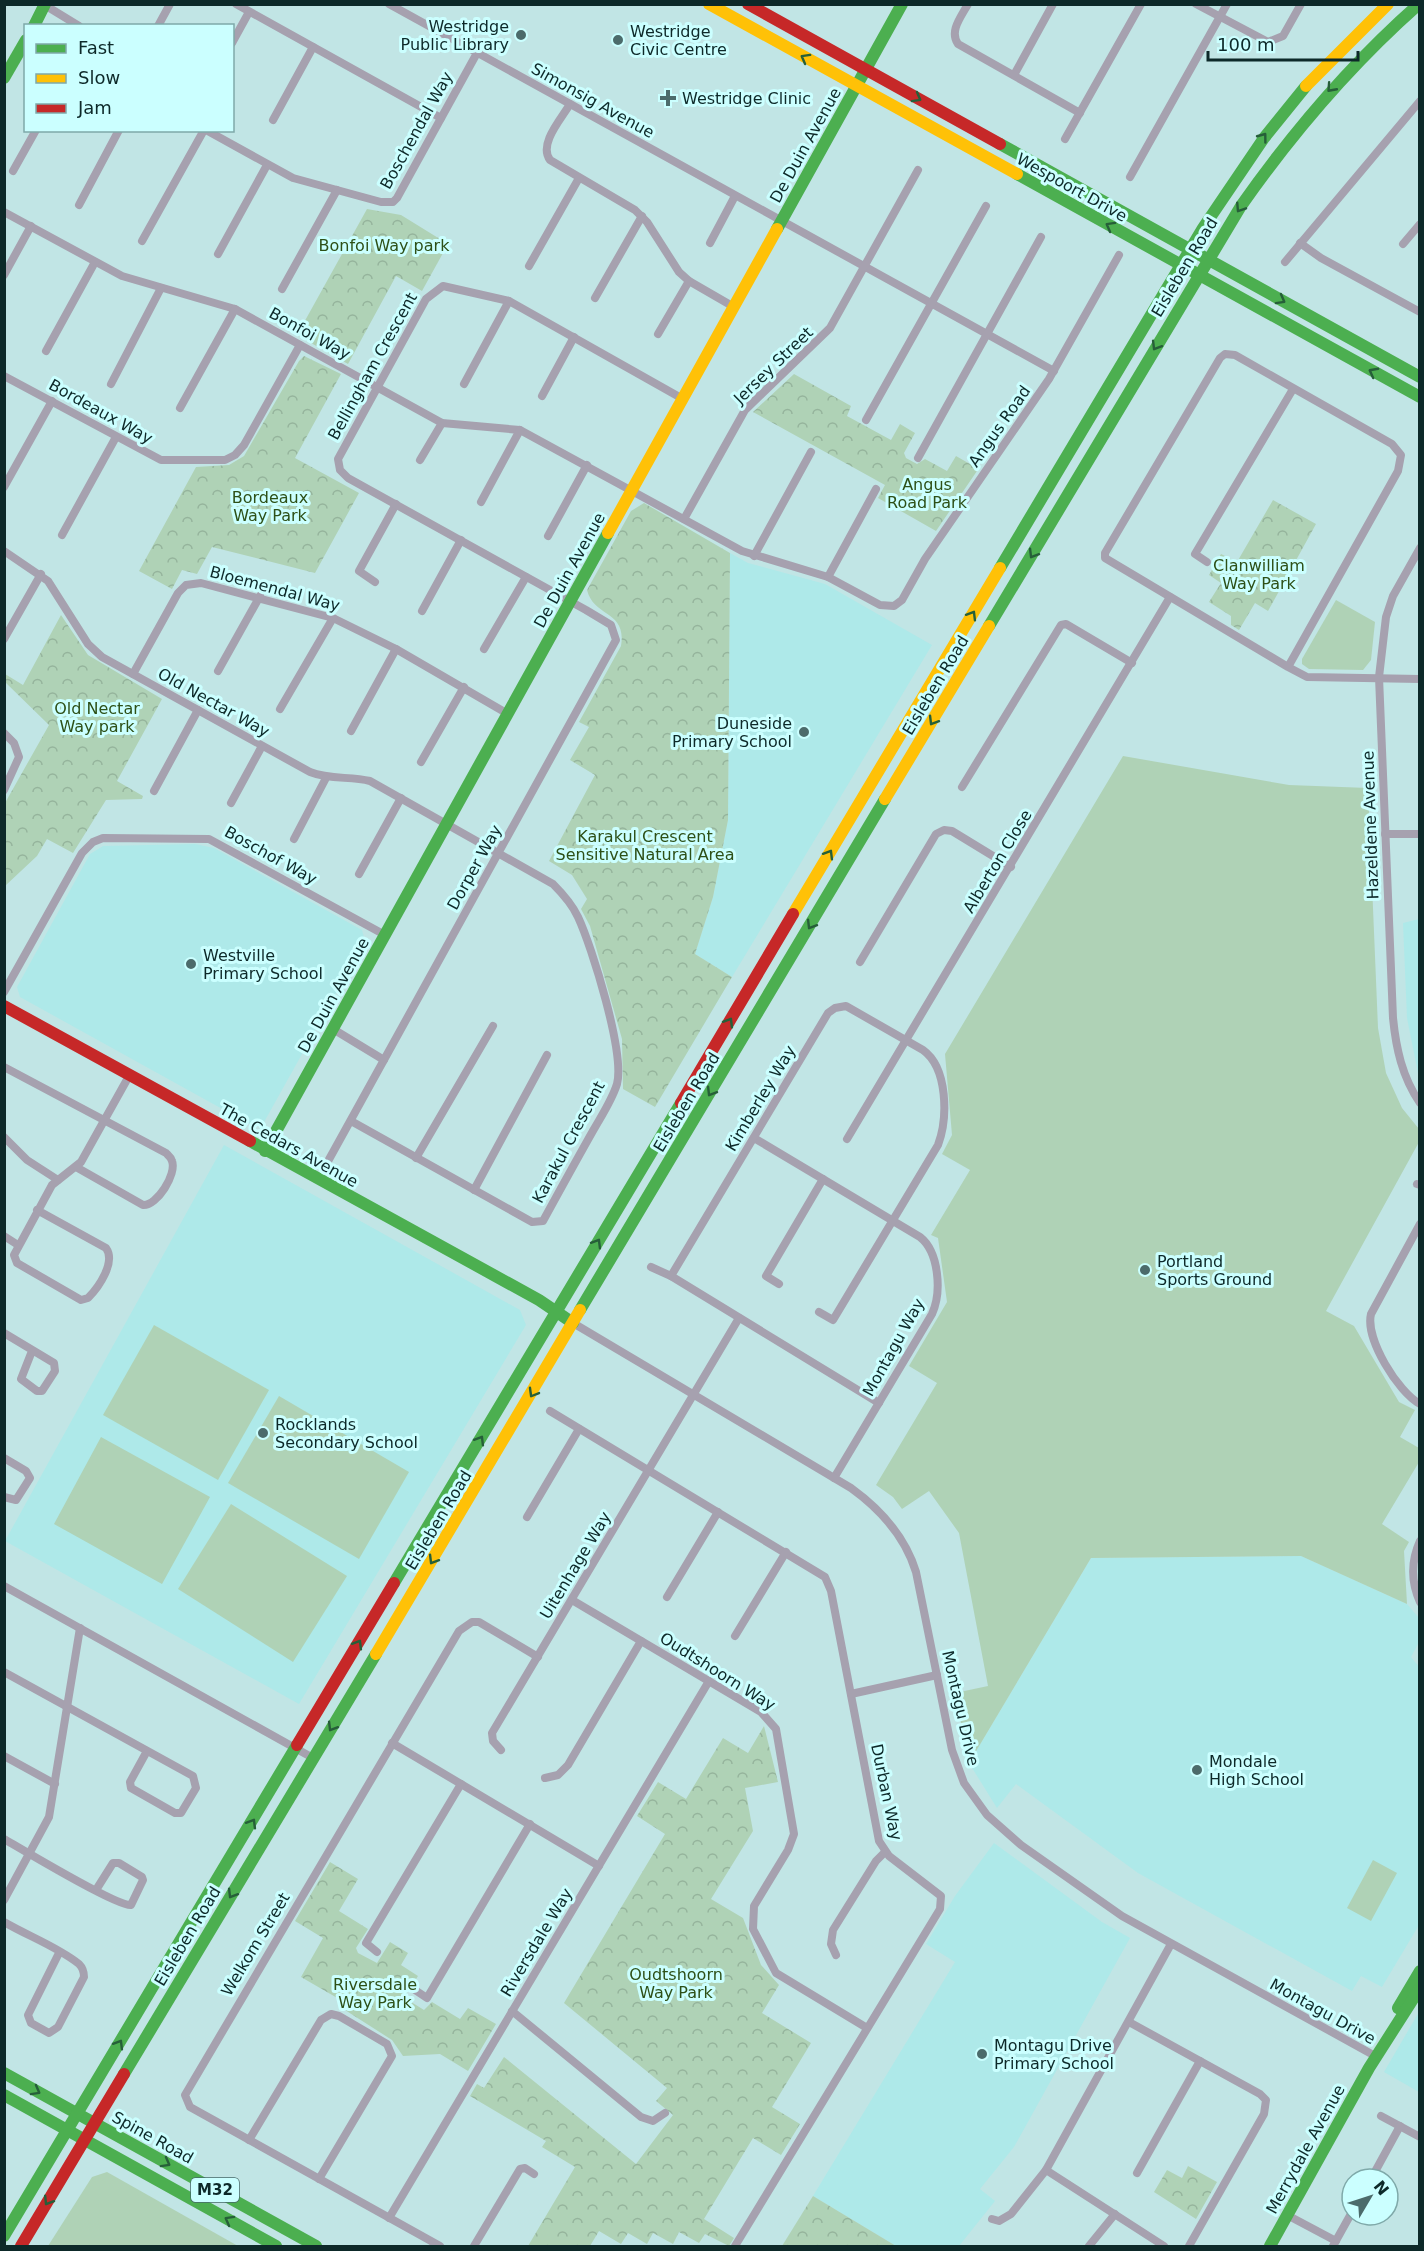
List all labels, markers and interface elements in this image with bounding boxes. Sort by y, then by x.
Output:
place label: Westridge Public Library [401,17,509,54]
place label: Westridge Civic Centre [630,22,727,59]
legend [24,24,234,132]
scale bar [1208,24,1358,62]
marker: Westridge Public Library [514,28,528,42]
marker: Westridge Civic Centre [611,33,625,47]
text: 100 m [1217,34,1275,55]
text: Fast [78,37,114,58]
one-way arrow [801,54,812,65]
street label: Simonsig Avenue [528,59,658,142]
text: Slow [78,67,120,88]
street label: Boschendal Way [376,68,457,192]
one-way arrow [1327,81,1338,92]
street label: De Duin Avenue [766,84,845,206]
marker: Westridge Clinic [659,89,677,107]
place label: Westridge Clinic [682,89,811,108]
one-way arrow [911,91,921,102]
text: Jam [77,97,112,118]
one-way arrow [1256,133,1267,144]
street label: Wespoort Drive [1013,149,1130,226]
one-way arrow [1235,202,1247,212]
street label: Eisleben Road [1147,214,1222,320]
one-way arrow [1106,222,1116,234]
park label: Bonfoi Way park [319,236,450,255]
street label: Bellingham Crescent [324,289,421,443]
one-way arrow [1275,293,1285,304]
street label: Bonfoi Way [266,303,354,364]
street label: Jersey Street [729,323,817,408]
one-way arrow [1152,340,1163,350]
one-way arrow [1369,368,1379,379]
street label: Bordeaux Way [46,375,156,448]
street label: Angus Road [964,382,1034,471]
park label: Angus Road Park [887,475,968,512]
park label: Bordeaux Way Park [232,488,308,525]
street label: De Duin Avenue [530,509,609,631]
one-way arrow [1029,548,1041,558]
park label: Clanwilliam Way Park [1213,556,1305,593]
street label: Bloemendal Way [208,562,342,615]
one-way arrow [965,611,977,621]
street label: Eisleben Road [898,632,973,738]
street label: Old Nectar Way [155,664,273,741]
park label: Old Nectar Way park [54,699,140,736]
place label: Duneside Primary School [672,714,792,751]
one-way arrow [929,715,940,725]
marker: Duneside Primary School [797,725,811,739]
street label: Hazeldene Avenue [1358,750,1383,900]
street label: Alberton Close [959,806,1036,916]
street label: Dorper Way [443,821,506,913]
street label: Boschof Way [221,822,320,889]
park label: Karakul Crescent Sensitive Natural Area [556,827,734,864]
one-way arrow [822,850,834,860]
one-way arrow [807,919,819,929]
street label: De Duin Avenue [294,934,373,1056]
place label: Westville Primary School [203,946,323,983]
marker: Westville Primary School [184,957,198,971]
one-way arrow [722,1018,734,1028]
street label: Kimberley Way [721,1042,799,1155]
street label: Eisleben Road [649,1049,724,1155]
street label: Karakul Crescent [528,1078,609,1207]
one-way arrow [707,1086,719,1096]
street label: The Cedars Avenue [215,1099,361,1191]
one-way arrow [590,1239,602,1249]
place label: Portland Sports Ground [1157,1252,1272,1289]
marker: Portland Sports Ground [1138,1263,1152,1277]
street label: Montagu Way [859,1295,928,1400]
one-way arrow [529,1387,540,1397]
place label: Rocklands Secondary School [275,1415,418,1452]
marker: Rocklands Secondary School [256,1426,270,1440]
one-way arrow [472,1436,484,1446]
street label: Eisleben Road [401,1467,476,1573]
street label: Uitenhage Way [536,1508,615,1622]
one-way arrow [428,1554,440,1564]
street label: Oudtshoorn Way [656,1628,779,1715]
one-way arrow [351,1640,362,1650]
street label: Montagu Drive [938,1649,983,1768]
one-way arrow [328,1721,340,1731]
street label: Durban Way [867,1742,906,1842]
place label: Mondale High School [1209,1752,1304,1789]
marker: Mondale High School [1190,1763,1204,1777]
one-way arrow [244,1818,256,1829]
street label: Eisleben Road [150,1883,225,1989]
street label: Riversdale Way [497,1885,576,2000]
one-way arrow [227,1888,239,1898]
street label: Welkom Street [217,1889,294,1999]
park label: Oudtshoorn Way Park [629,1965,723,2002]
park label: Riversdale Way Park [333,1975,417,2012]
street label: Montagu Drive [1267,1975,1379,2048]
place label: Montagu Drive Primary School [994,2036,1114,2073]
one-way arrow [112,2040,124,2050]
marker: Montagu Drive Primary School [975,2047,989,2061]
street label: Merrydale Avenue [1262,2081,1349,2217]
one-way arrow [29,2083,40,2095]
street label: Spine Road [109,2107,197,2168]
one-way arrow [160,2156,170,2167]
north arrow [1340,2167,1400,2227]
text: N [1370,2177,1393,2199]
road number: M32 [191,2178,239,2202]
one-way arrow [44,2195,56,2205]
one-way arrow [225,2216,235,2227]

